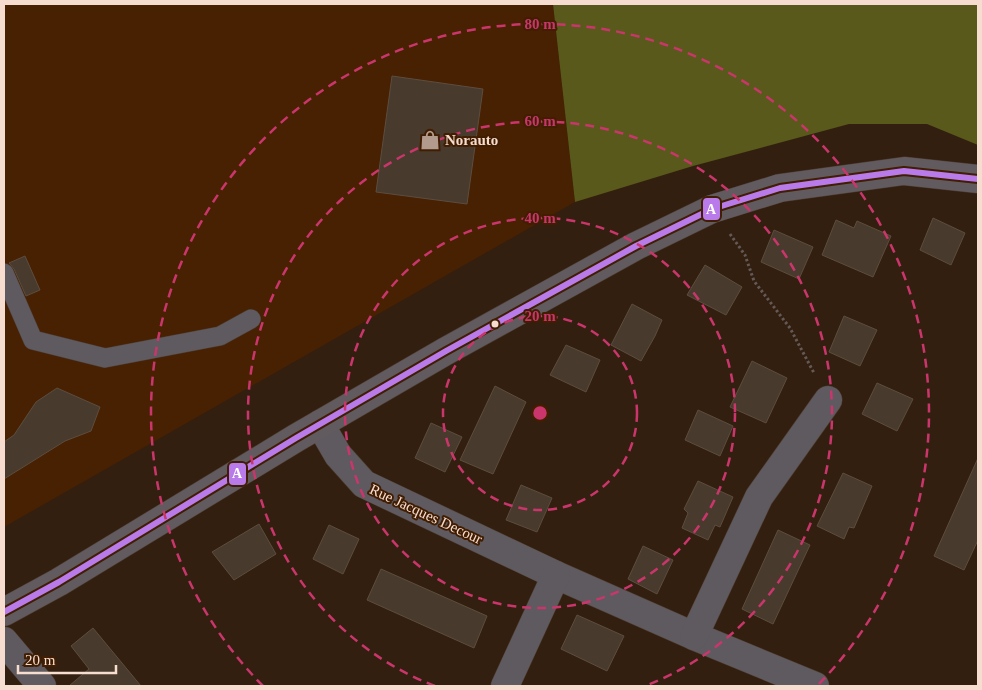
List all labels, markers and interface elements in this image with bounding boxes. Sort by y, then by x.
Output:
text: 80 m [524,16,556,32]
text: 60 m [524,113,556,129]
shop icon: Norauto [419,129,441,151]
place label: Norauto [445,132,498,148]
line badge: A [702,197,721,221]
text: A [706,202,717,217]
text: 40 m [524,210,556,226]
text: 20 m [524,308,556,324]
unlabelled marker [490,319,500,329]
centre of rings [531,404,549,422]
line badge: A [228,462,247,486]
text: A [232,466,243,481]
street label: Rue Jacques Decour [367,481,485,547]
scale bar [18,642,115,674]
text: 20 m [25,652,56,668]

